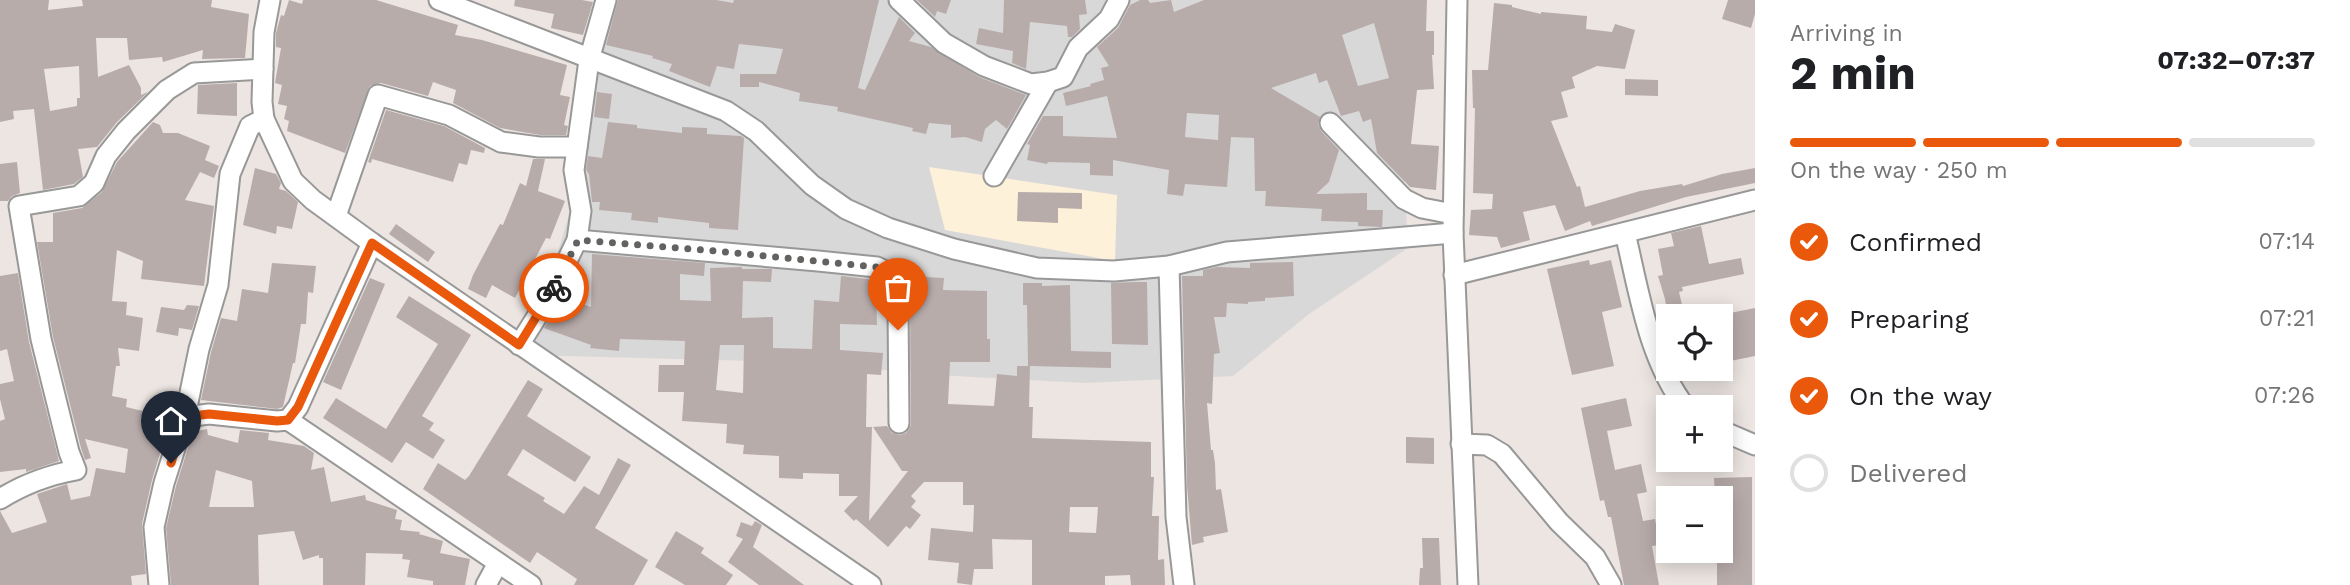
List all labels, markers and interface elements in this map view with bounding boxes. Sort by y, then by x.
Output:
text: Arriving in [1790,20,1903,47]
text: 07:32–07:37 [2157,45,2315,75]
text: 2 min [1790,46,1916,100]
text: On the way · 250 m [1790,157,2008,184]
icon: check [1790,223,1828,261]
text: Confirmed [1849,227,1982,257]
text: 07:14 [2258,228,2315,255]
courier [519,253,589,323]
pin [868,258,928,330]
icon: bike [535,269,573,307]
icon: bag [879,269,917,307]
icon: check [1790,300,1828,338]
map controls [1656,304,1733,563]
button: locate [1656,304,1733,381]
text: Preparing [1849,304,1969,334]
text: 07:21 [2259,305,2315,332]
icon: check [1790,377,1828,415]
text: On the way [1849,381,1992,411]
text: 07:26 [2254,382,2315,409]
pin [141,391,201,463]
button: + [1656,395,1733,472]
icon: home [152,402,190,440]
text: Delivered [1849,458,1968,488]
button: − [1656,486,1733,563]

